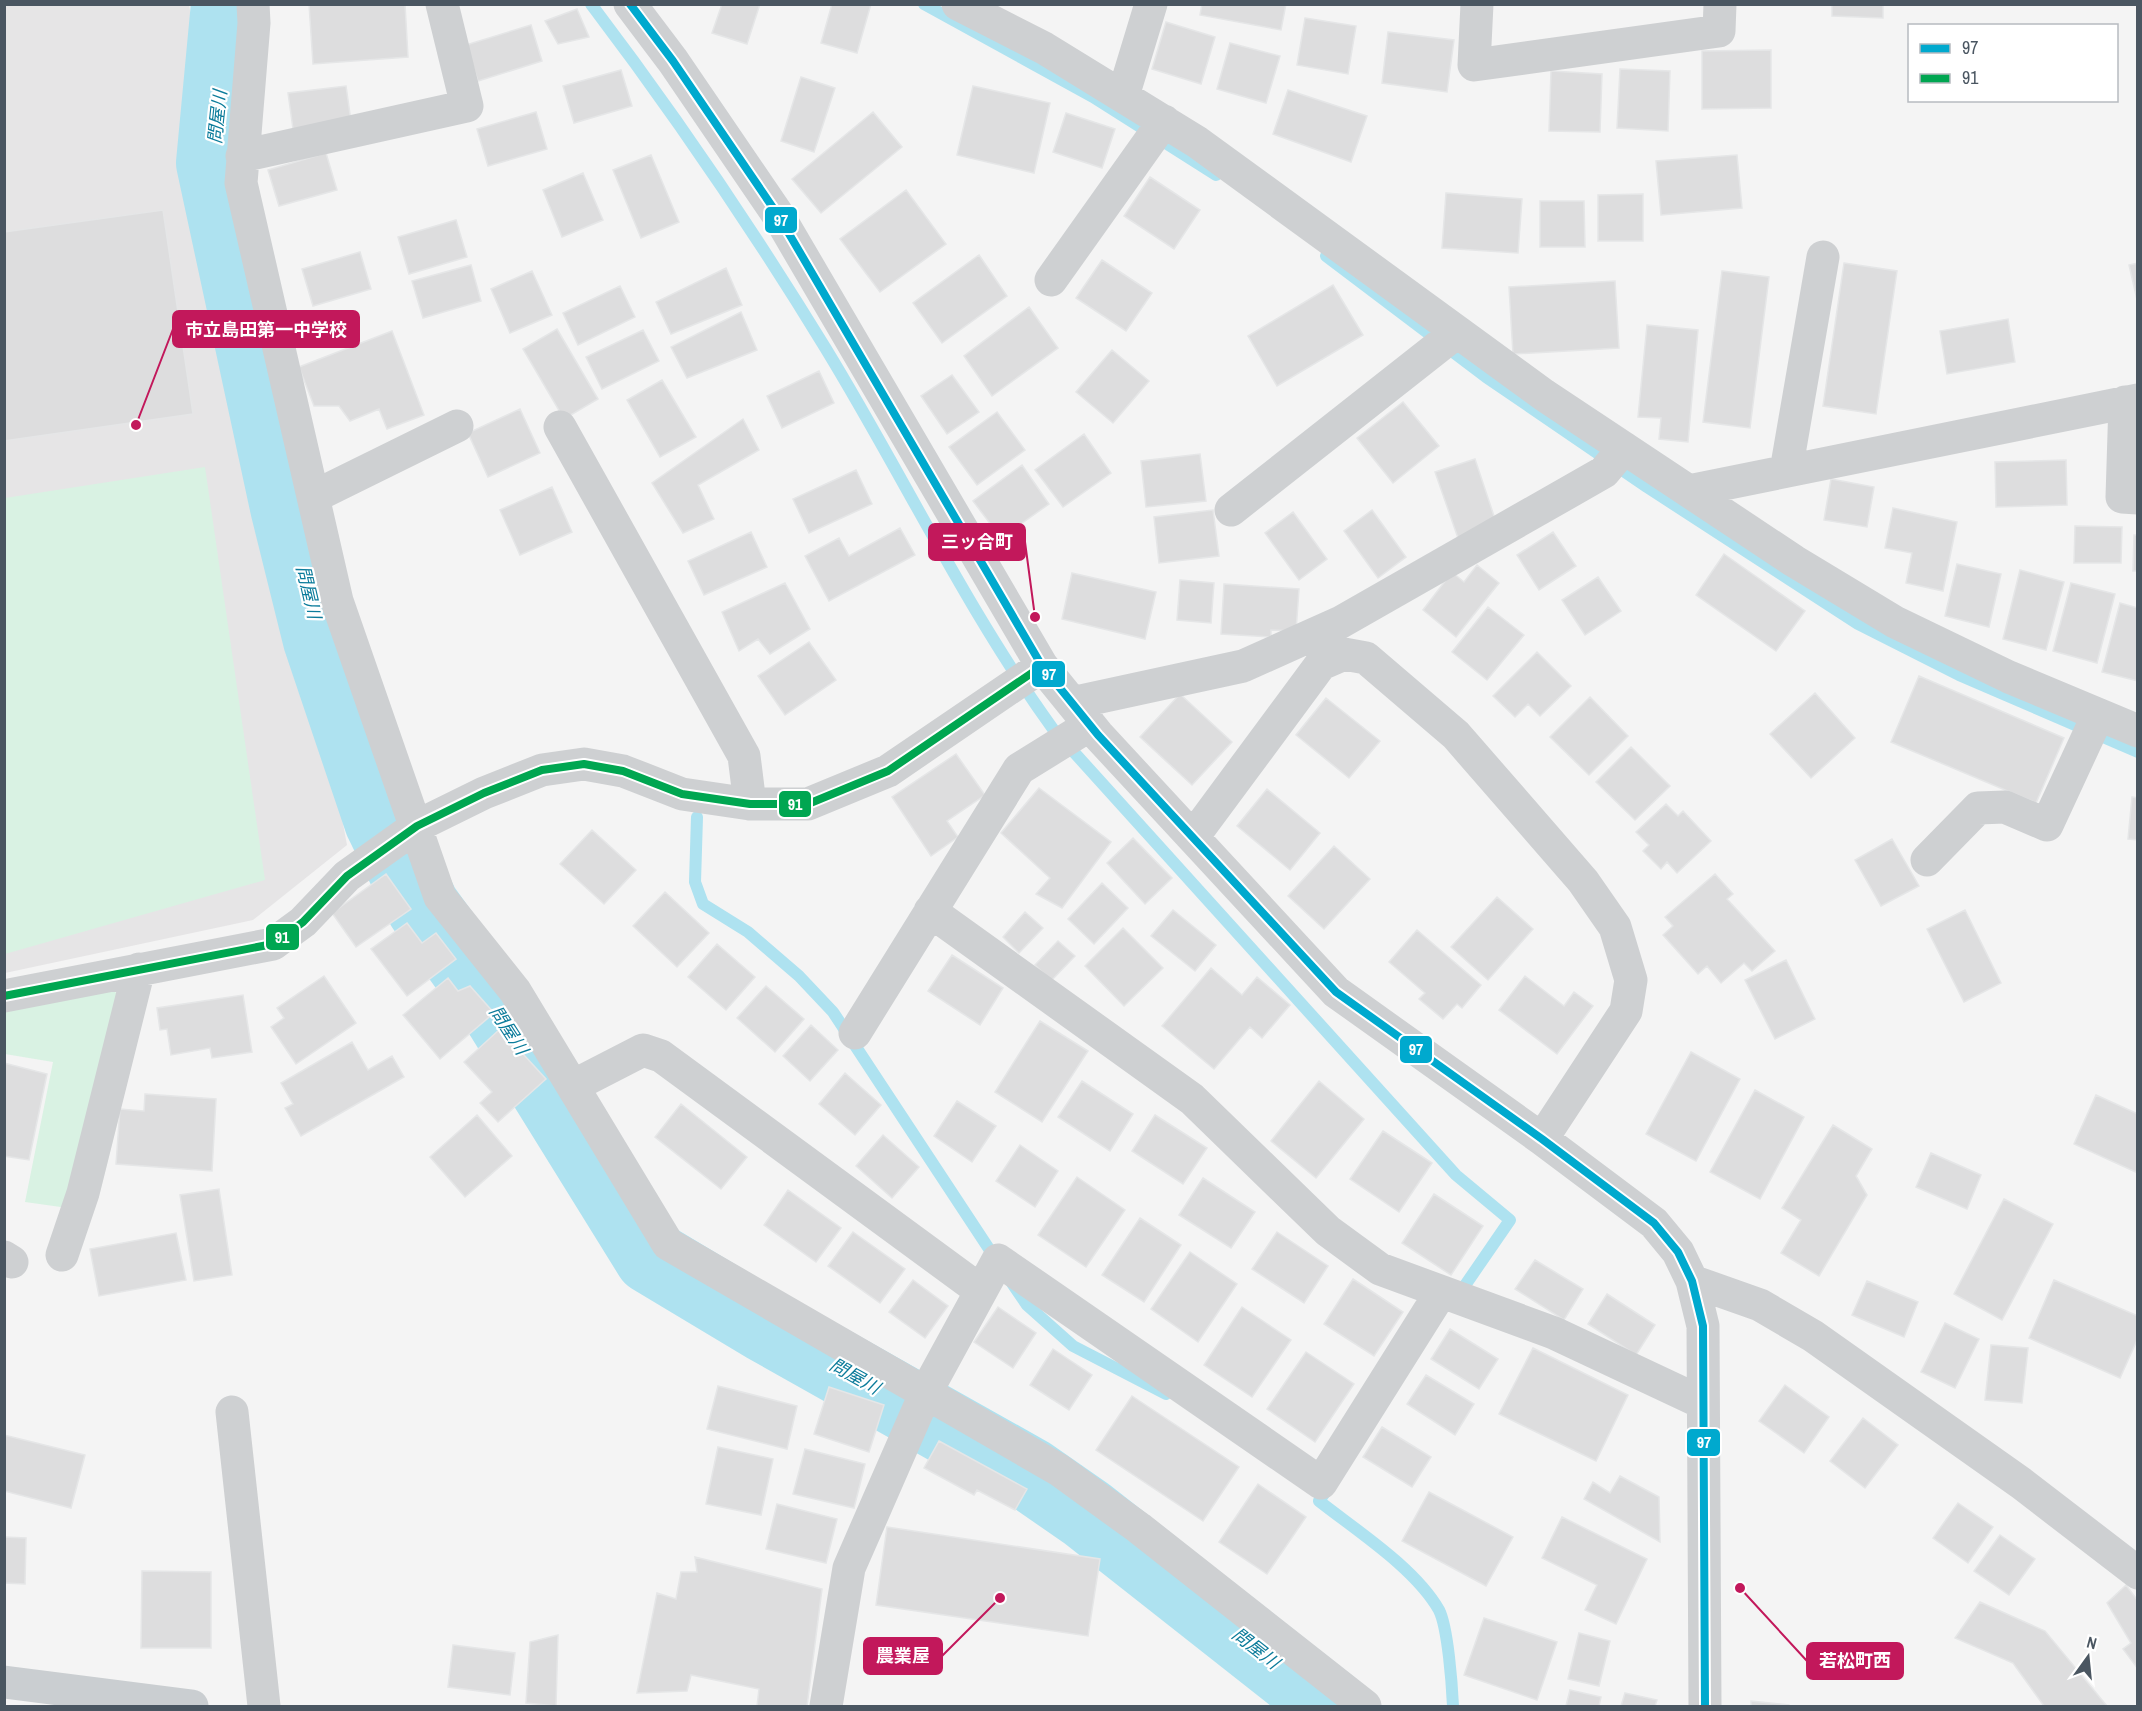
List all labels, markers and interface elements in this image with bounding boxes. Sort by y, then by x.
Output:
legend [1908,24,2118,102]
text: 97 [1962,35,1978,60]
text: 91 [1962,65,1979,90]
water label: 問屋川 [202,87,232,145]
line badge: 97 [764,206,798,234]
text: 97 [774,209,788,231]
callout: 市立島田第一中学校 [173,311,359,347]
text: 市立島田第一中学校 [185,317,347,342]
callout: 三ッ合町 [929,524,1025,560]
text: 三ッ合町 [941,529,1013,554]
water label: 問屋川 [291,563,328,623]
line badge: 97 [1031,660,1066,688]
text: 97 [1042,663,1056,685]
line badge: 91 [778,790,812,818]
text: 91 [788,793,803,815]
line badge: 91 [265,923,300,951]
text: 91 [275,926,290,948]
water label: 問屋川 [484,1001,535,1061]
line badge: 97 [1399,1035,1433,1064]
text: 97 [1409,1038,1423,1060]
water label: 問屋川 [825,1352,886,1401]
line badge: 97 [1686,1428,1721,1457]
text: 97 [1697,1431,1711,1453]
water label: 問屋川 [1227,1622,1287,1676]
north arrow [2058,1627,2118,1687]
text: N [2084,1631,2099,1654]
callout: 農業屋 [864,1638,942,1674]
text: 農業屋 [876,1643,930,1668]
callout: 若松町西 [1807,1643,1903,1679]
text: 若松町西 [1819,1648,1891,1673]

